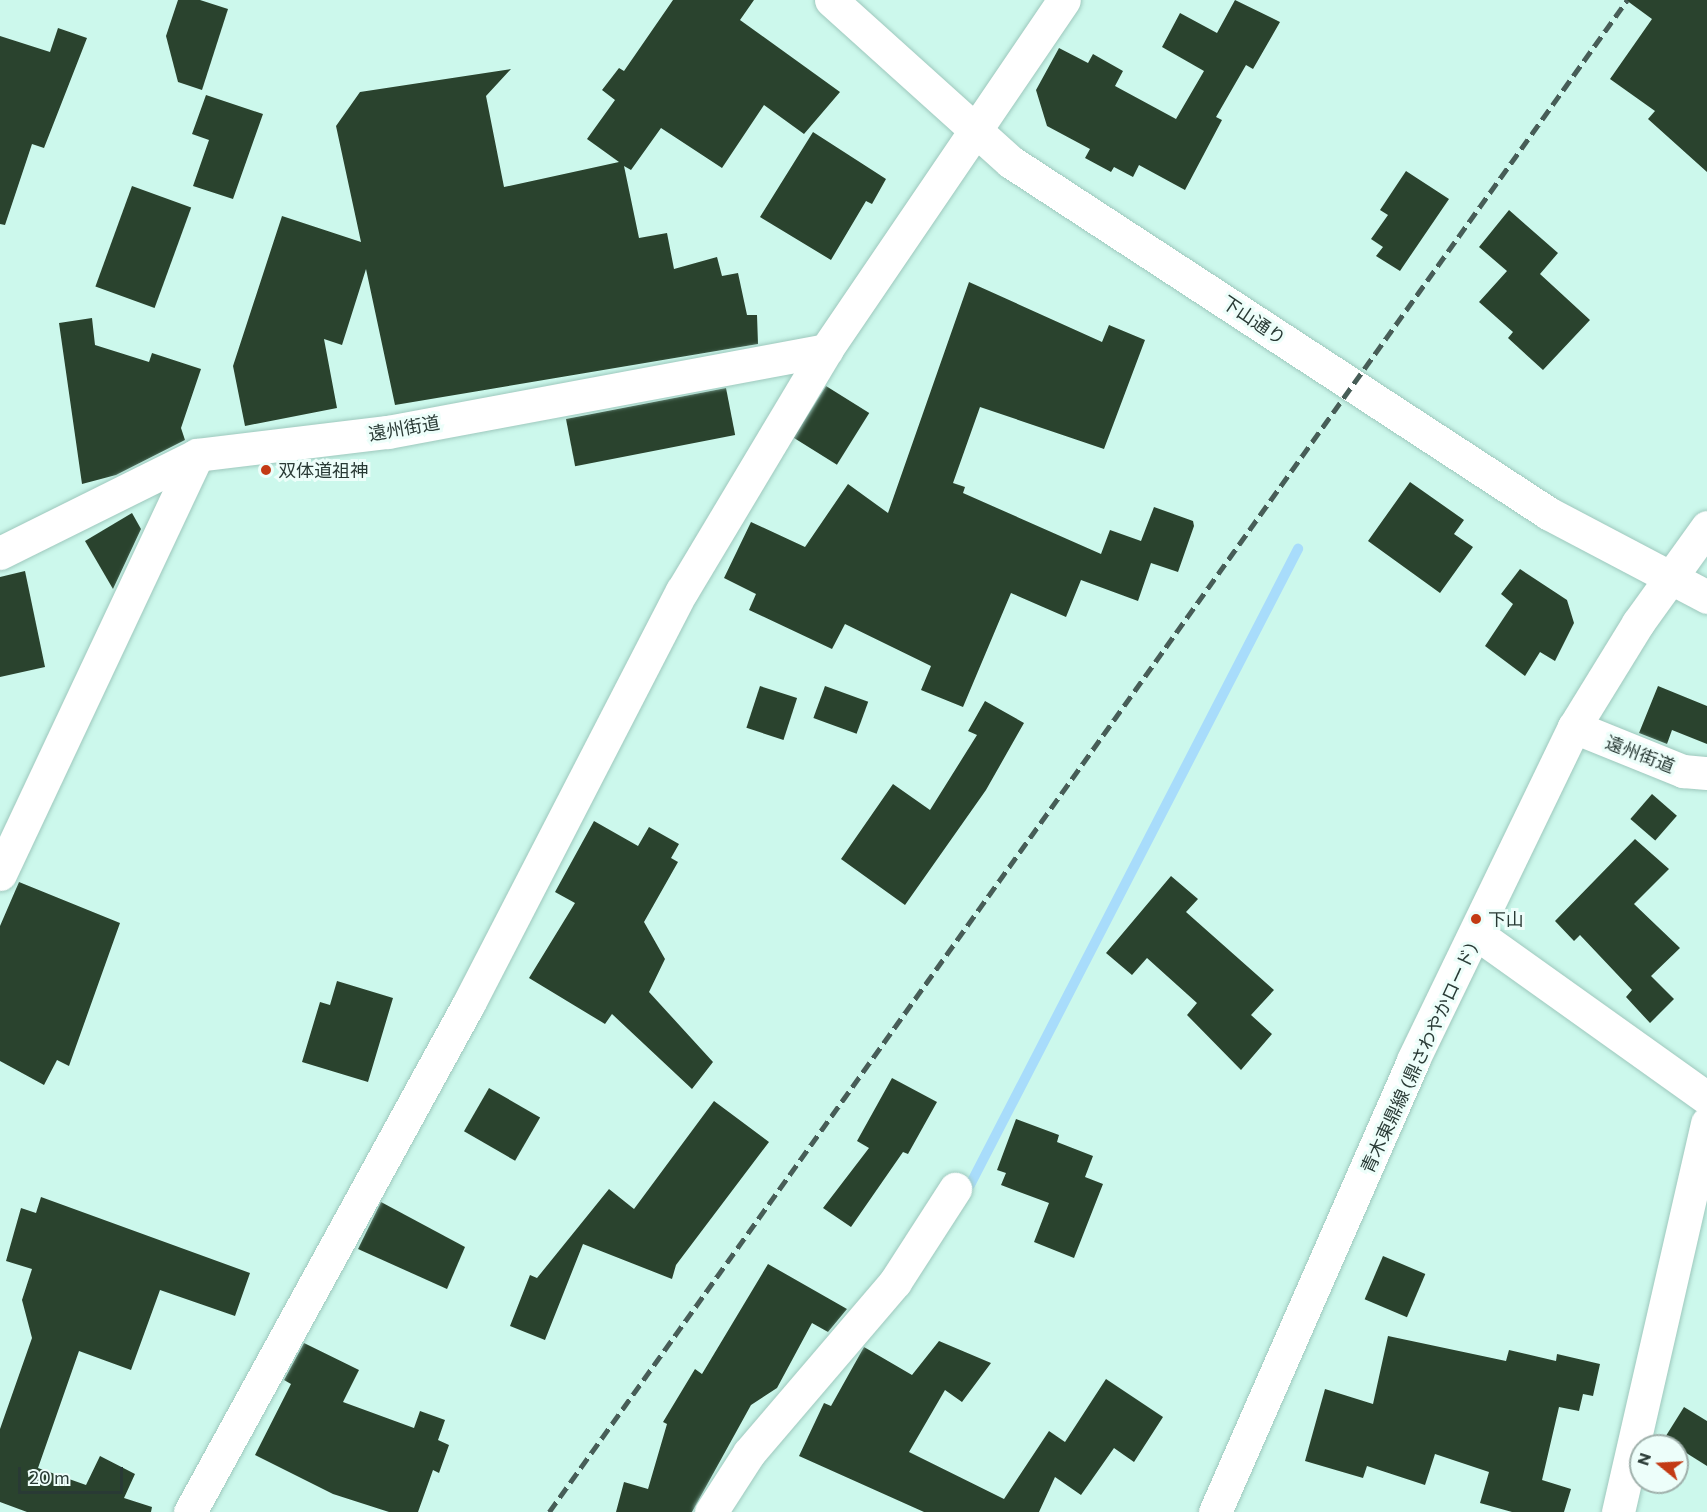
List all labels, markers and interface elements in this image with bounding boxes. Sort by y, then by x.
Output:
street label: 下山通り [1218,291,1290,349]
street label: 遠州街道 [367,411,441,445]
place label: 双体道祖神 [278,459,368,481]
marker: 双体道祖神 [259,463,273,477]
street label: 遠州街道 [1603,731,1677,777]
place label: 下山 [1488,908,1524,930]
marker: 下山 [1469,912,1483,926]
street label: 青木東鼎線 (鼎さわやかロード) [1356,940,1482,1176]
north arrow [1629,1434,1689,1494]
text: N [1632,1450,1654,1468]
scale bar [21,1455,126,1493]
text: 20 m [29,1466,70,1488]

